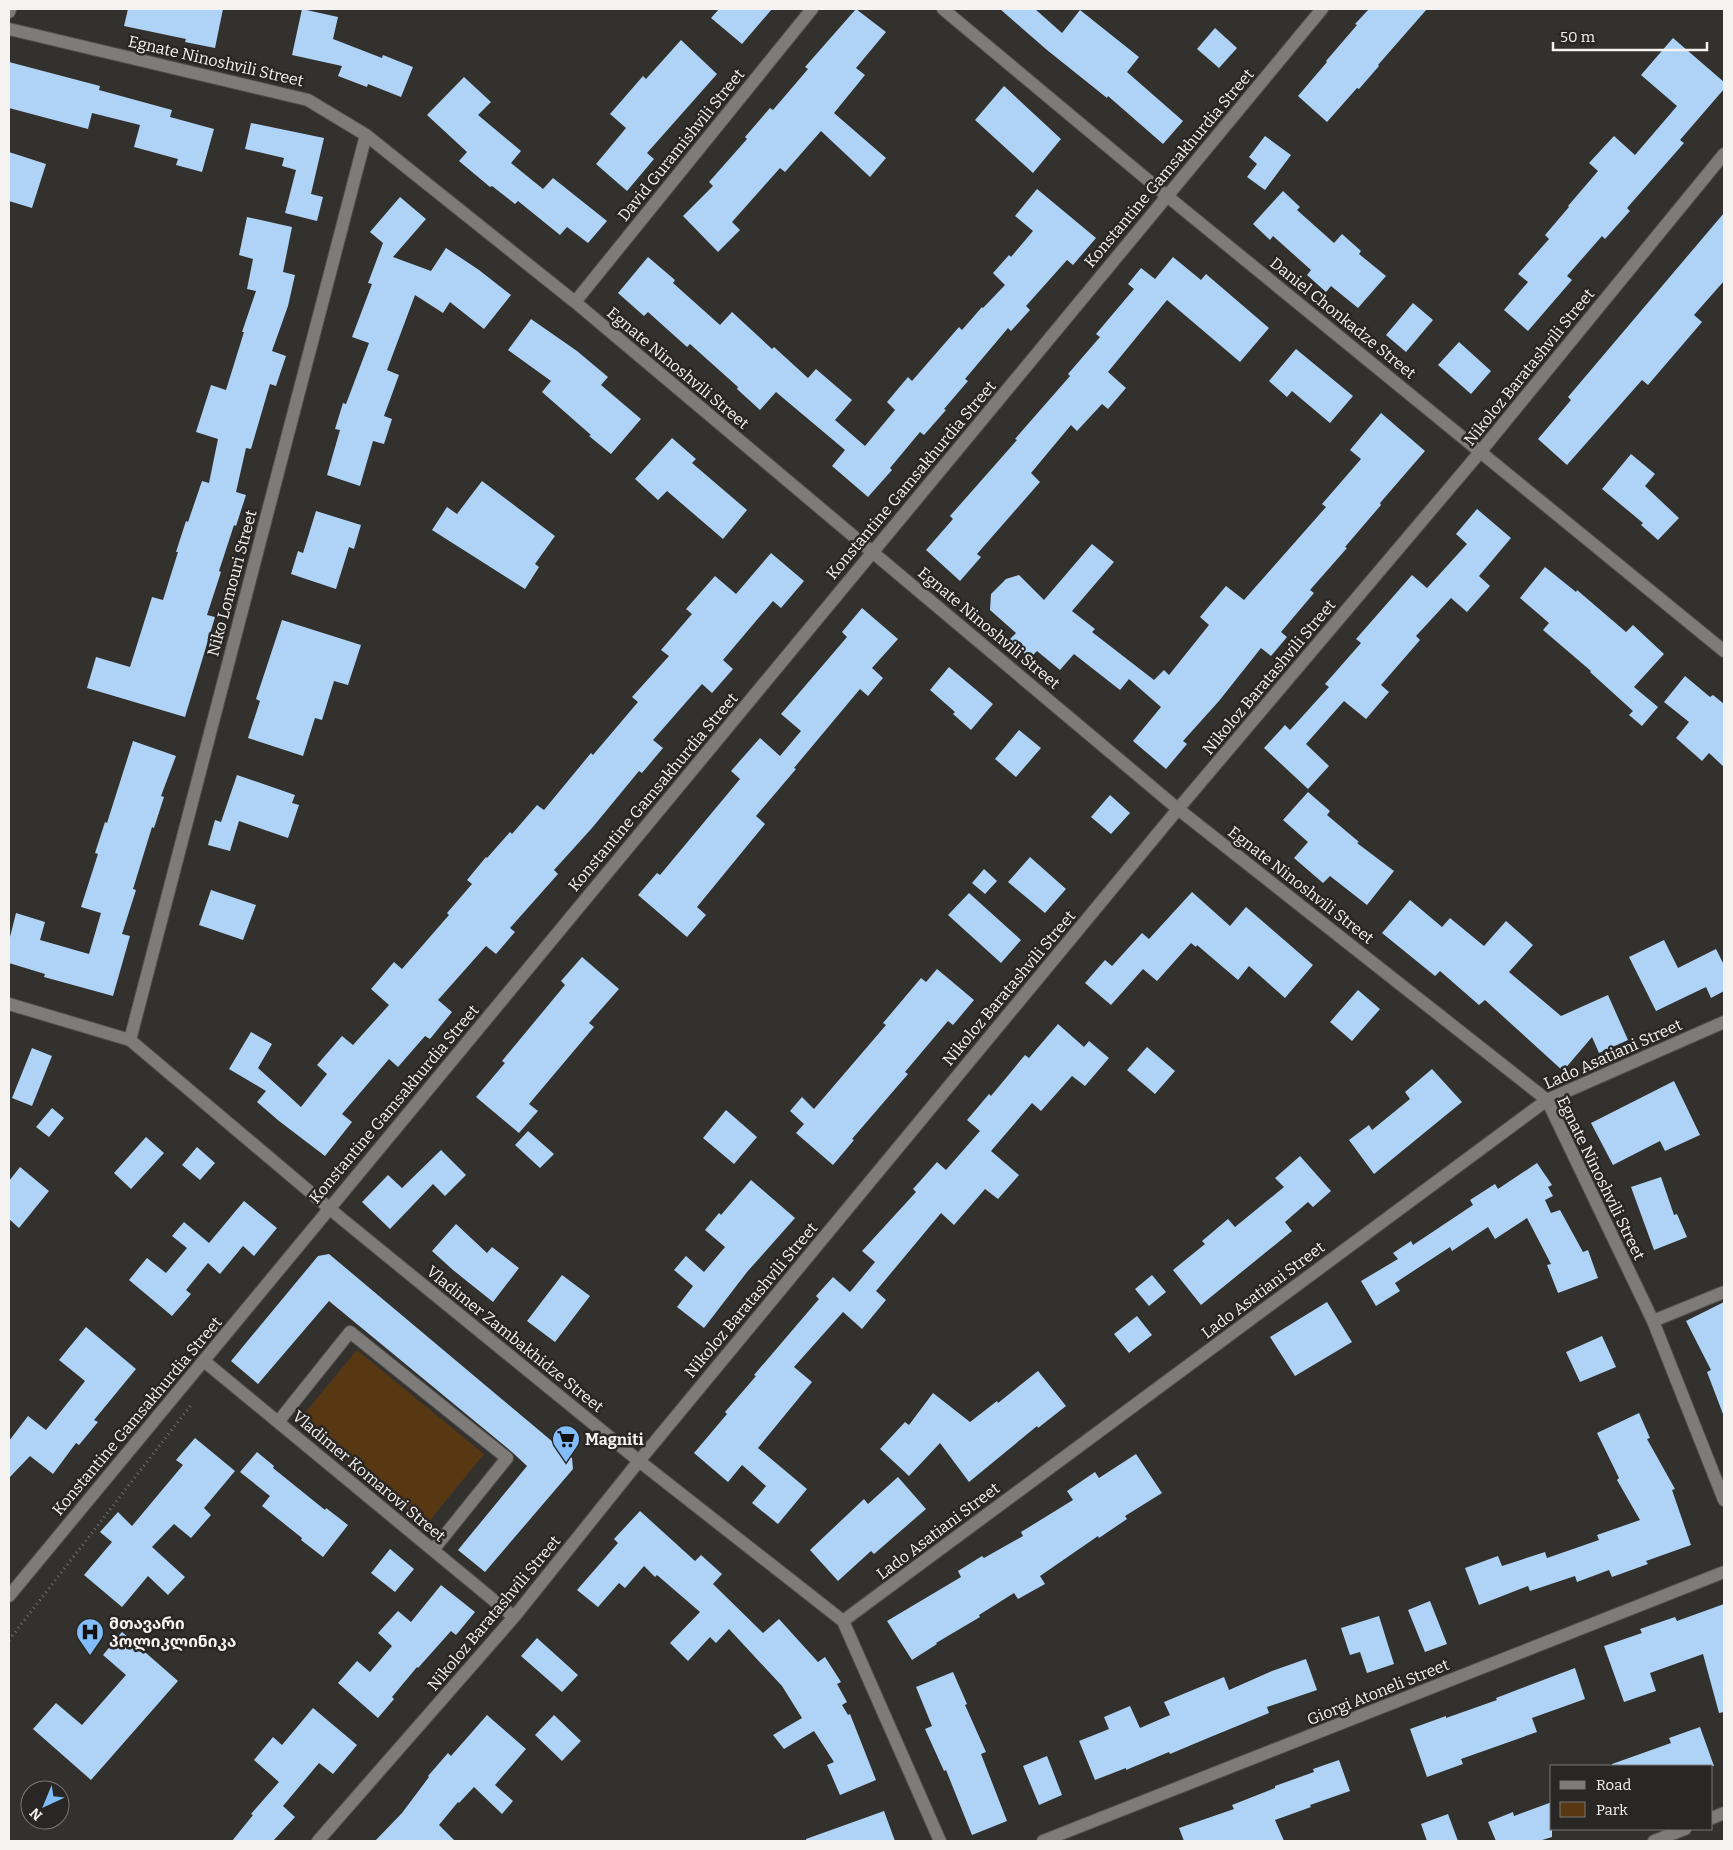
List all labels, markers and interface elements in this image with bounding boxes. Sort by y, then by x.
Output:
scale bar [1553,20,1707,52]
text: 50 m [1560,28,1596,46]
street label: Egnate Ninoshvili Street [126,32,306,91]
street label: David Guramishvili Street [614,65,748,225]
street label: Konstantine Gamsakhurdia Street [1080,65,1258,271]
street label: Daniel Chonkadze Street [1266,253,1420,383]
street label: Nikoloz Baratashvili Street [1460,285,1598,449]
street label: Egnate Ninoshvili Street [603,303,753,433]
street label: Konstantine Gamsakhurdia Street [822,377,1000,583]
street label: Niko Lomouri Street [203,508,261,658]
street label: Egnate Ninoshvili Street [914,563,1064,693]
street label: Nikoloz Baratashvili Street [1199,596,1339,758]
street label: Konstantine Gamsakhurdia Street [564,689,742,895]
street label: Egnate Ninoshvili Street [1224,822,1378,948]
street label: Nikoloz Baratashvili Street [939,907,1079,1069]
street label: Konstantine Gamsakhurdia Street [305,1001,483,1207]
street label: Lado Asatiani Street [1541,1015,1685,1093]
street label: Egnate Ninoshvili Street [1553,1093,1649,1263]
street label: Nikoloz Baratashvili Street [681,1219,821,1381]
street label: Lado Asatiani Street [1198,1237,1328,1342]
street label: Vladimer Zambakhidze Street [423,1262,608,1416]
street label: Konstantine Gamsakhurdia Street [48,1313,226,1519]
street label: Vladimer Komarovi Street [289,1407,449,1546]
supermarket icon: Magniti [551,1424,581,1463]
place label: Magniti [585,1430,644,1449]
street label: Lado Asatiani Street [873,1478,1003,1583]
street label: Nikoloz Baratashvili Street [424,1532,564,1694]
place label: მთავარი პოლიკლინიკა [109,1614,236,1652]
hospital icon: მთავარი პოლიკლინიკა [75,1617,105,1656]
street label: Giorgi Atoneli Street [1304,1655,1452,1729]
legend [1550,1765,1713,1830]
text: Road [1596,1776,1631,1794]
north arrow [20,1780,70,1830]
text: Park [1596,1801,1628,1819]
text: N [26,1804,46,1824]

